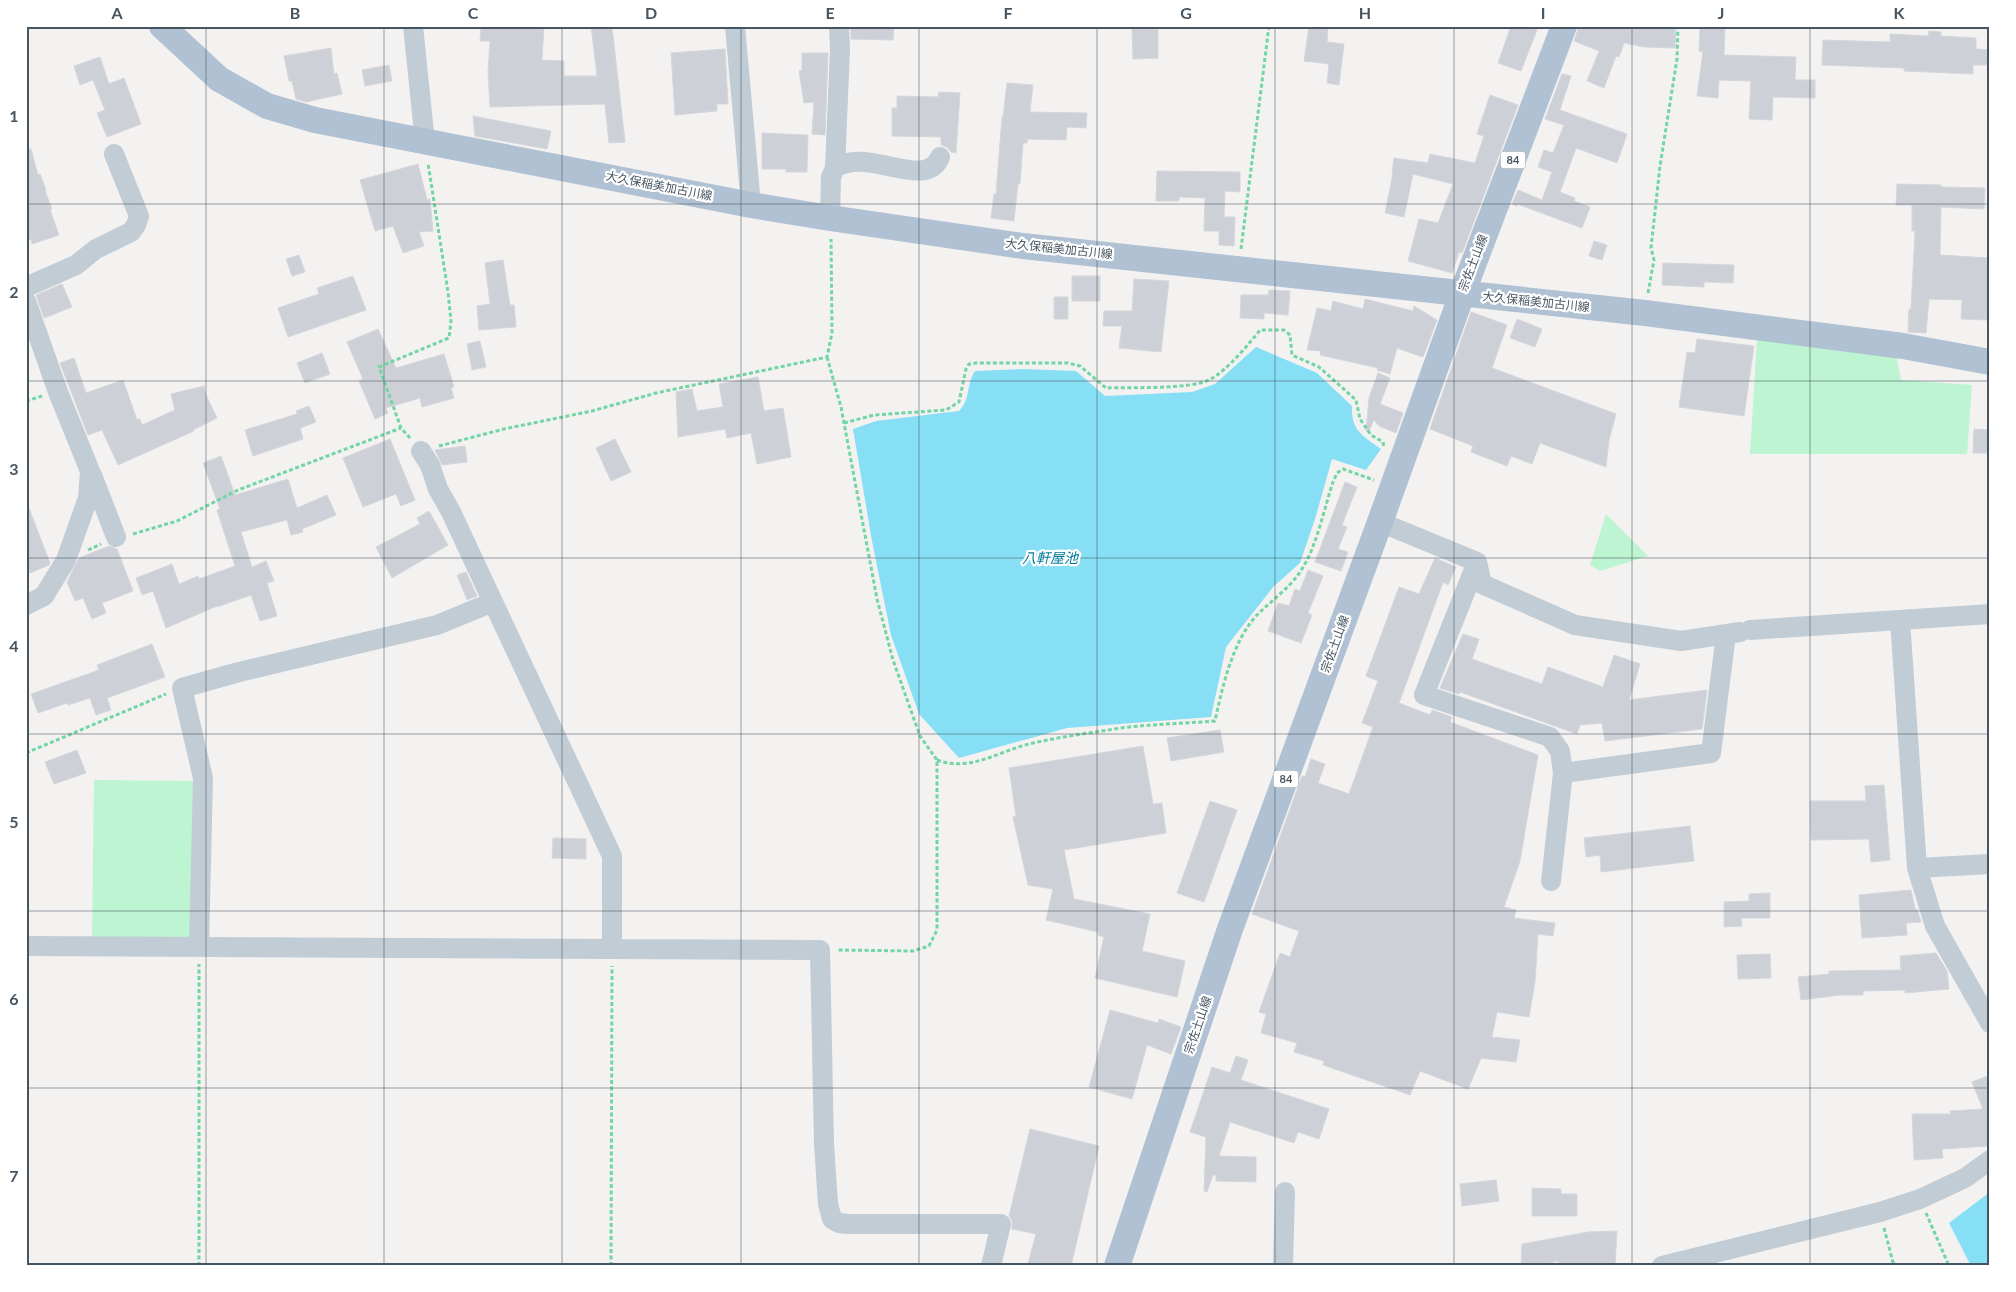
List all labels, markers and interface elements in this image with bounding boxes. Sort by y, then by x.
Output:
text: A [110,3,123,22]
text: B [290,3,300,22]
text: C [468,3,479,22]
text: D [645,3,657,22]
text: E [825,3,835,22]
text: F [1003,3,1013,22]
text: G [1180,3,1192,22]
text: H [1359,3,1371,22]
text: I [1541,3,1545,22]
text: J [1718,3,1724,22]
text: K [1894,3,1906,22]
text: 1 [9,106,19,125]
road number: 84 [1500,152,1526,168]
street label: 大久保稲美加古川線 [605,168,714,203]
street label: 宗佐土山線 [1455,232,1490,294]
street label: 大久保稲美加古川線 [1005,235,1114,262]
text: 2 [9,282,19,301]
street label: 大久保稲美加古川線 [1482,288,1591,315]
text: 3 [9,459,19,478]
water label: 八軒屋池 [1022,549,1080,566]
street label: 宗佐土山線 [1317,613,1352,675]
text: 4 [9,636,19,655]
road number: 84 [1274,771,1298,788]
text: 5 [9,812,19,831]
text: 6 [9,989,19,1008]
street label: 宗佐土山線 [1181,994,1214,1056]
text: 7 [9,1166,19,1185]

